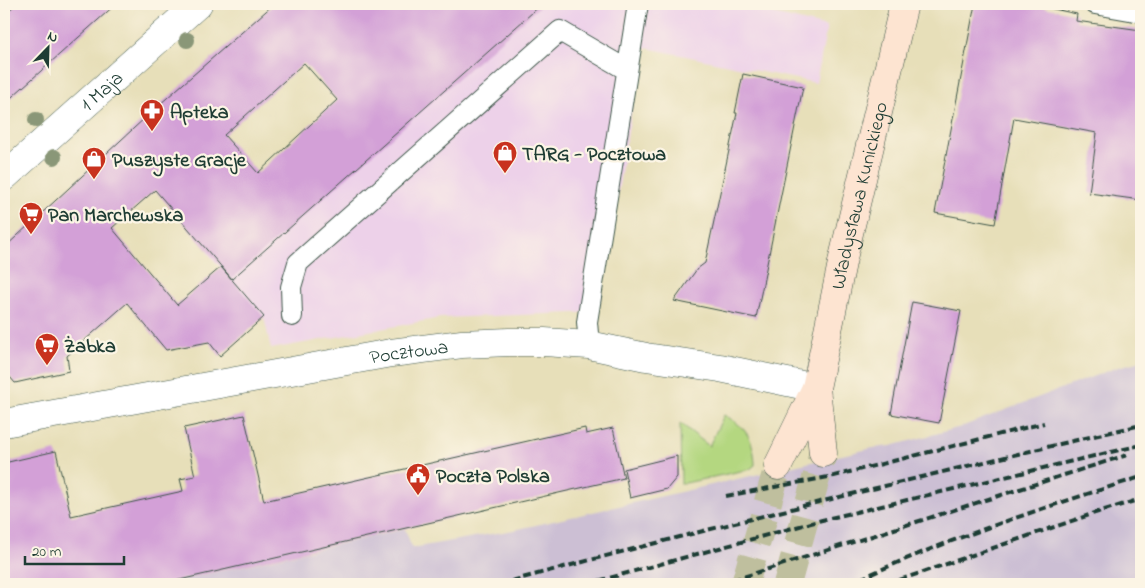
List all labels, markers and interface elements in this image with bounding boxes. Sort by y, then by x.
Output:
north arrow [22,22,72,72]
text: N [44,26,61,49]
street label: 1 Maja [75,65,131,120]
pharmacy icon: Apteka [139,98,165,132]
place label: Apteka [170,99,229,128]
street label: Władysława Kunickiego [825,99,897,292]
shop icon: TARG - Pocztowa [492,140,518,174]
place label: TARG - Pocztowa [522,141,666,170]
shop icon: Puszyste Gracje [81,146,107,180]
place label: Puszyste Gracje [112,147,247,177]
supermarket icon: Pan Marchewska [18,201,44,235]
place label: Pan Marchewska [48,202,184,231]
supermarket icon: Żabka [34,332,60,366]
place label: Żabka [64,333,116,362]
street label: Pocztowa [367,334,450,374]
public building icon: Poczta Polska [405,462,431,496]
place label: Poczta Polska [436,463,550,492]
scale bar [25,533,124,565]
text: 20 m [32,541,62,563]

